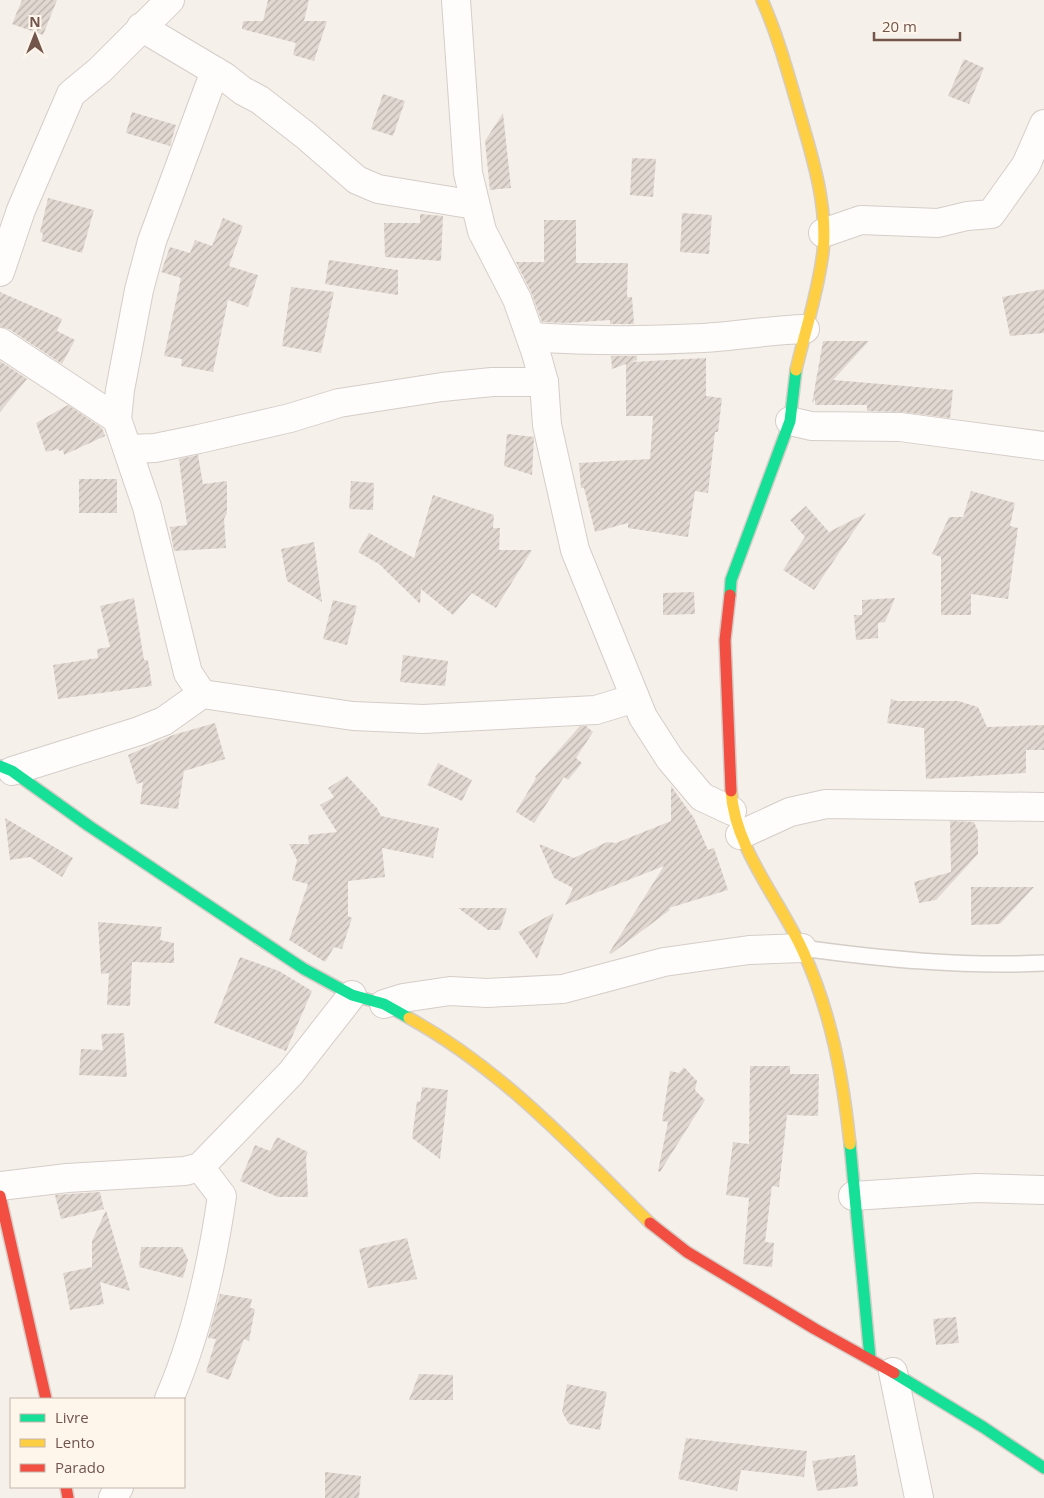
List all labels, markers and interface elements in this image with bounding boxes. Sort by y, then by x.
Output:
north arrow [10,10,60,60]
scale bar [874,10,960,42]
text: N [29,12,41,31]
text: 20 m [882,16,917,36]
legend [10,1398,185,1488]
text: Livre [55,1407,89,1427]
text: Lento [55,1432,95,1452]
text: Parado [55,1457,105,1477]

